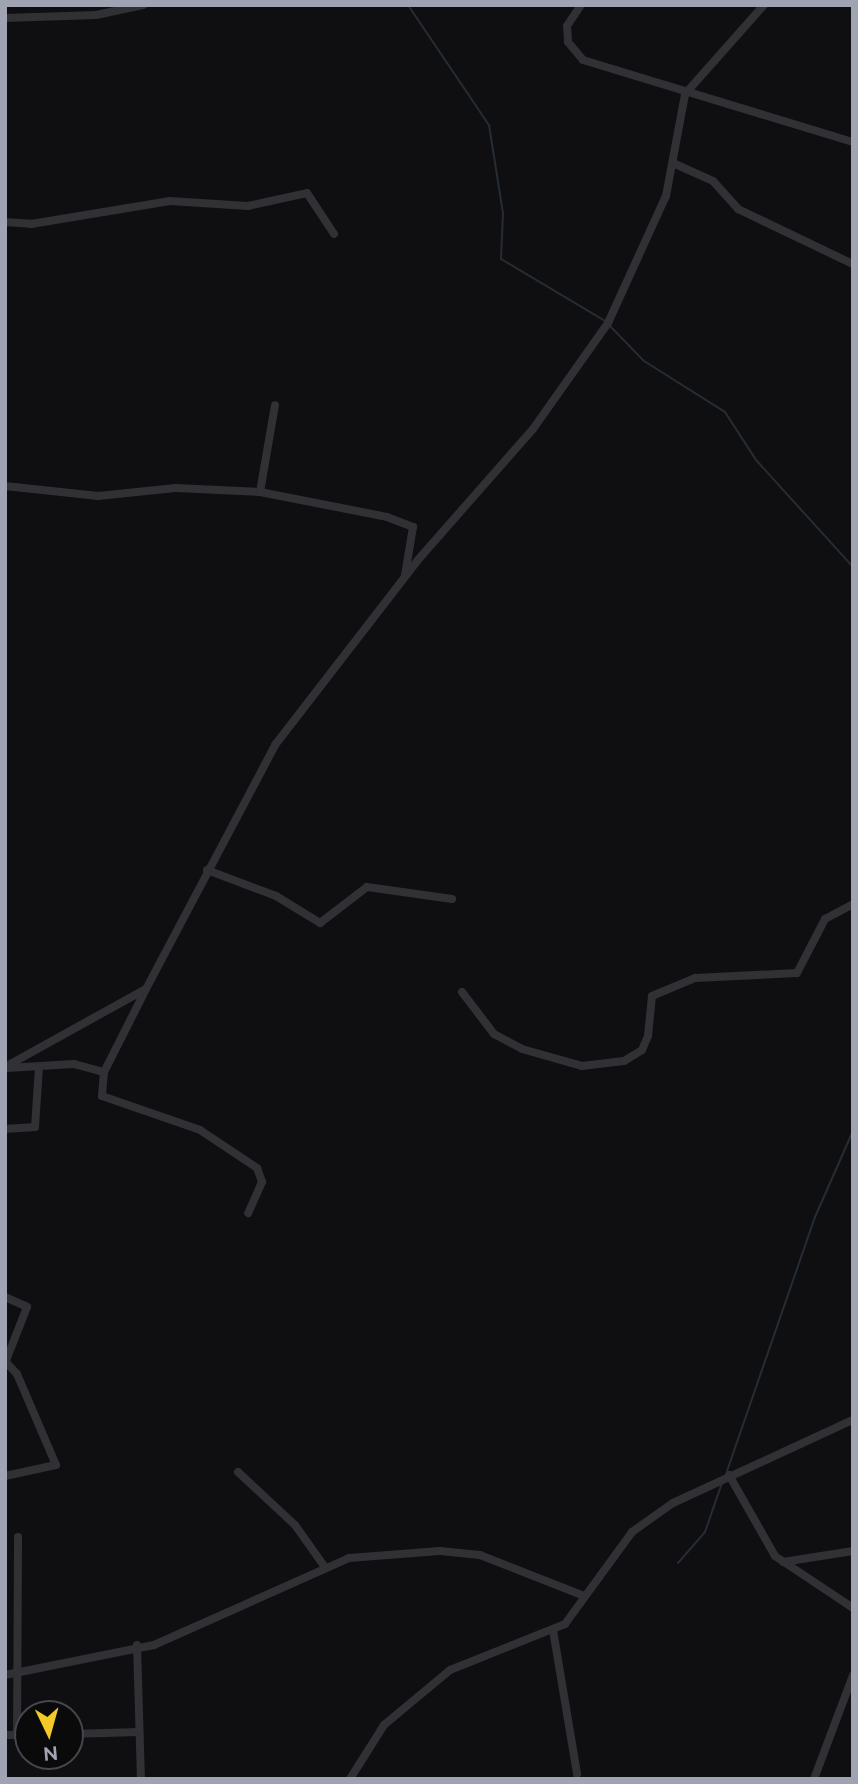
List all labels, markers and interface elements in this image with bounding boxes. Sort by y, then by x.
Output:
north arrow [14,1700,84,1770]
text: N [42,1742,59,1766]

